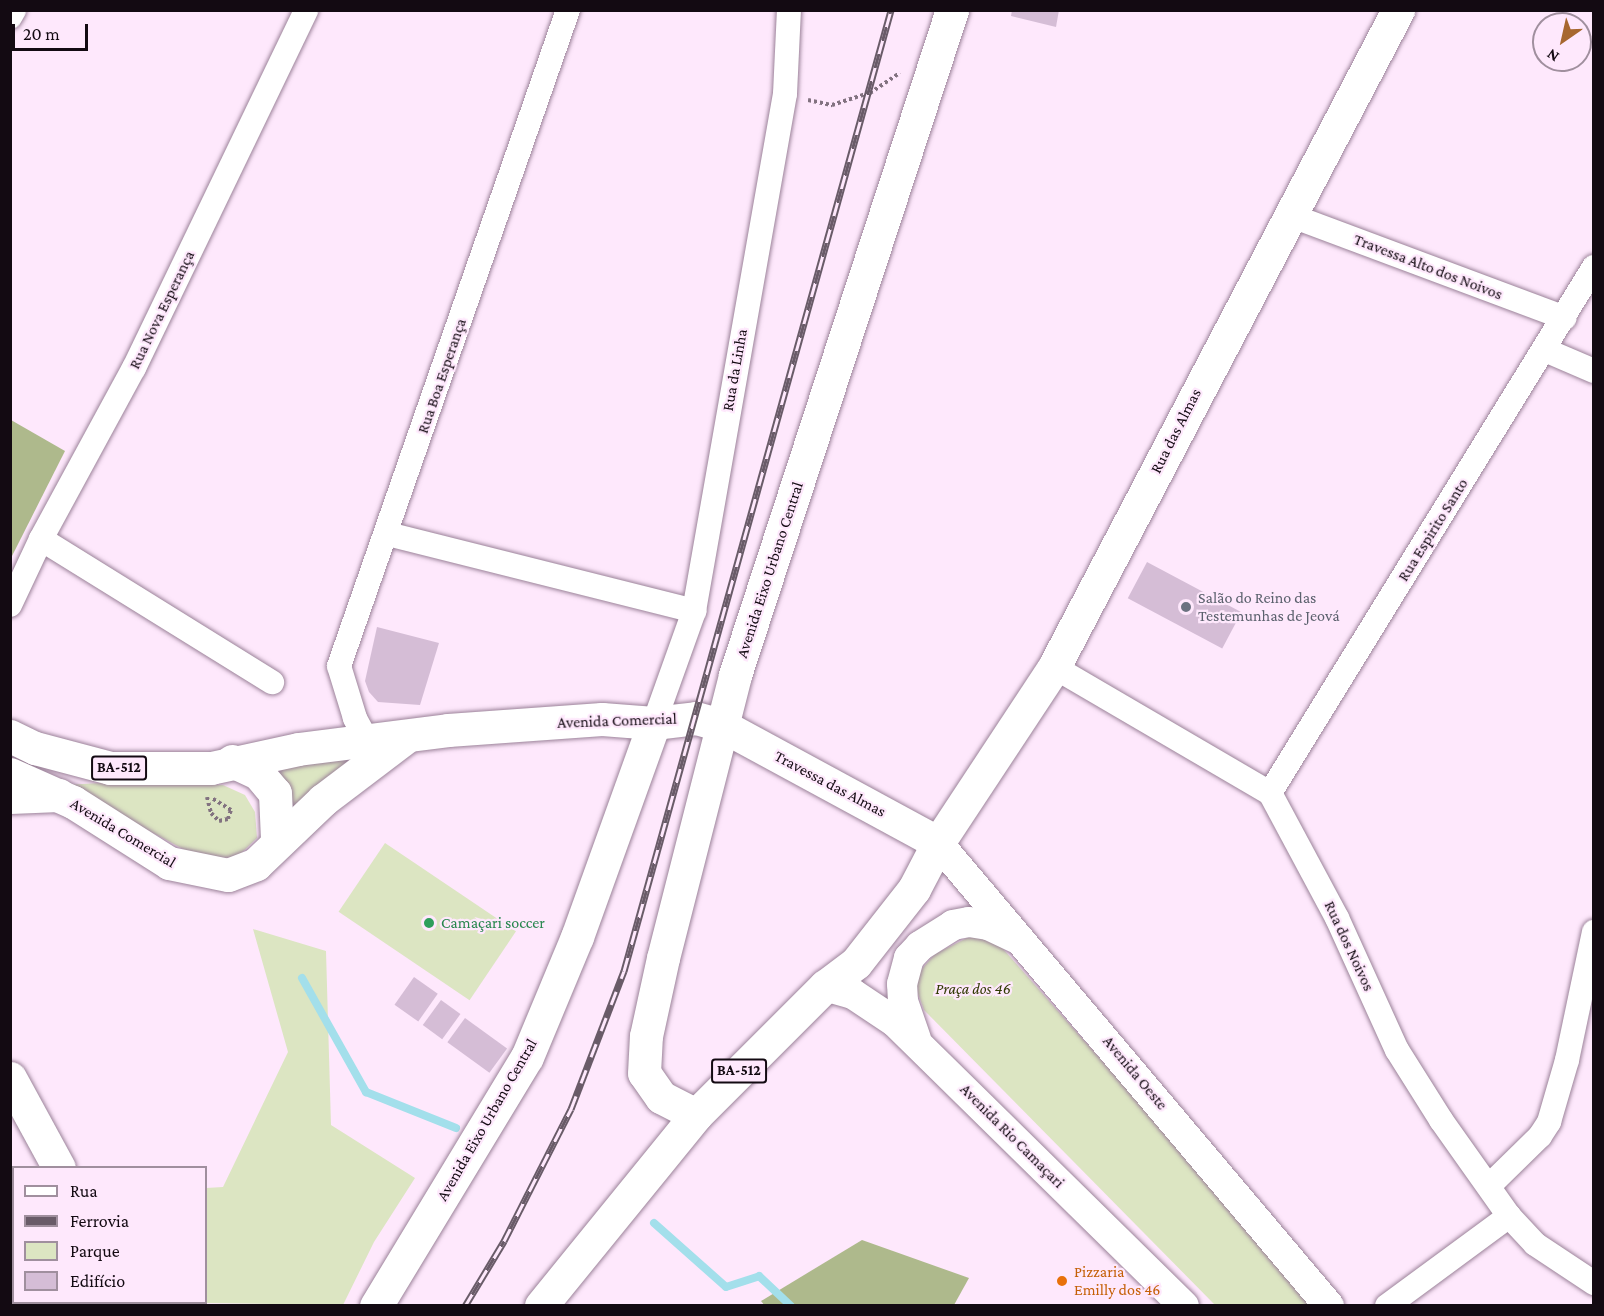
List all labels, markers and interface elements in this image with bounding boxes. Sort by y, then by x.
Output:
scale bar [15,12,92,50]
north arrow [1532,12,1592,72]
text: 20 m [23,24,60,44]
text: N [1543,46,1562,66]
street label: Travessa Alto dos Noivos [1351,230,1505,304]
street label: Rua Nova Esperança [125,248,199,372]
street label: Rua Boa Esperança [413,316,471,436]
street label: Rua da Linha [718,327,752,413]
street label: Rua das Almas [1146,385,1206,477]
street label: Rua Espirito Santo [1394,475,1472,585]
street label: Avenida Eixo Urbano Central [732,479,808,661]
place label: Salão do Reino das Testemunhas de Jeová [1198,588,1340,626]
marker: Salão do Reino das Testemunhas de Jeová [1179,600,1193,614]
street label: Avenida Comercial [557,709,677,733]
street label: Travessa das Almas [771,747,889,821]
road number: BA-512 [90,756,148,780]
street label: Avenida Comercial [67,794,179,872]
street label: Rua dos Noivos [1320,898,1378,994]
place label: Camaçari soccer [441,913,545,933]
marker: Camaçari soccer [422,916,436,930]
park label: Praça dos 46 [935,979,1011,999]
street label: Avenida Oeste [1098,1032,1172,1114]
street label: Avenida Eixo Urbano Central [433,1035,541,1205]
road number: BA-512 [710,1059,768,1083]
street label: Avenida Rio Camaçari [956,1080,1068,1192]
legend [12,1166,207,1304]
text: Rua [70,1181,98,1201]
text: Ferrovia [70,1211,129,1231]
text: Parque [70,1241,120,1261]
place label: Pizzaria Emilly dos 46 [1074,1262,1160,1300]
text: Edifício [70,1271,125,1291]
marker: Pizzaria Emilly dos 46 [1055,1274,1069,1288]

